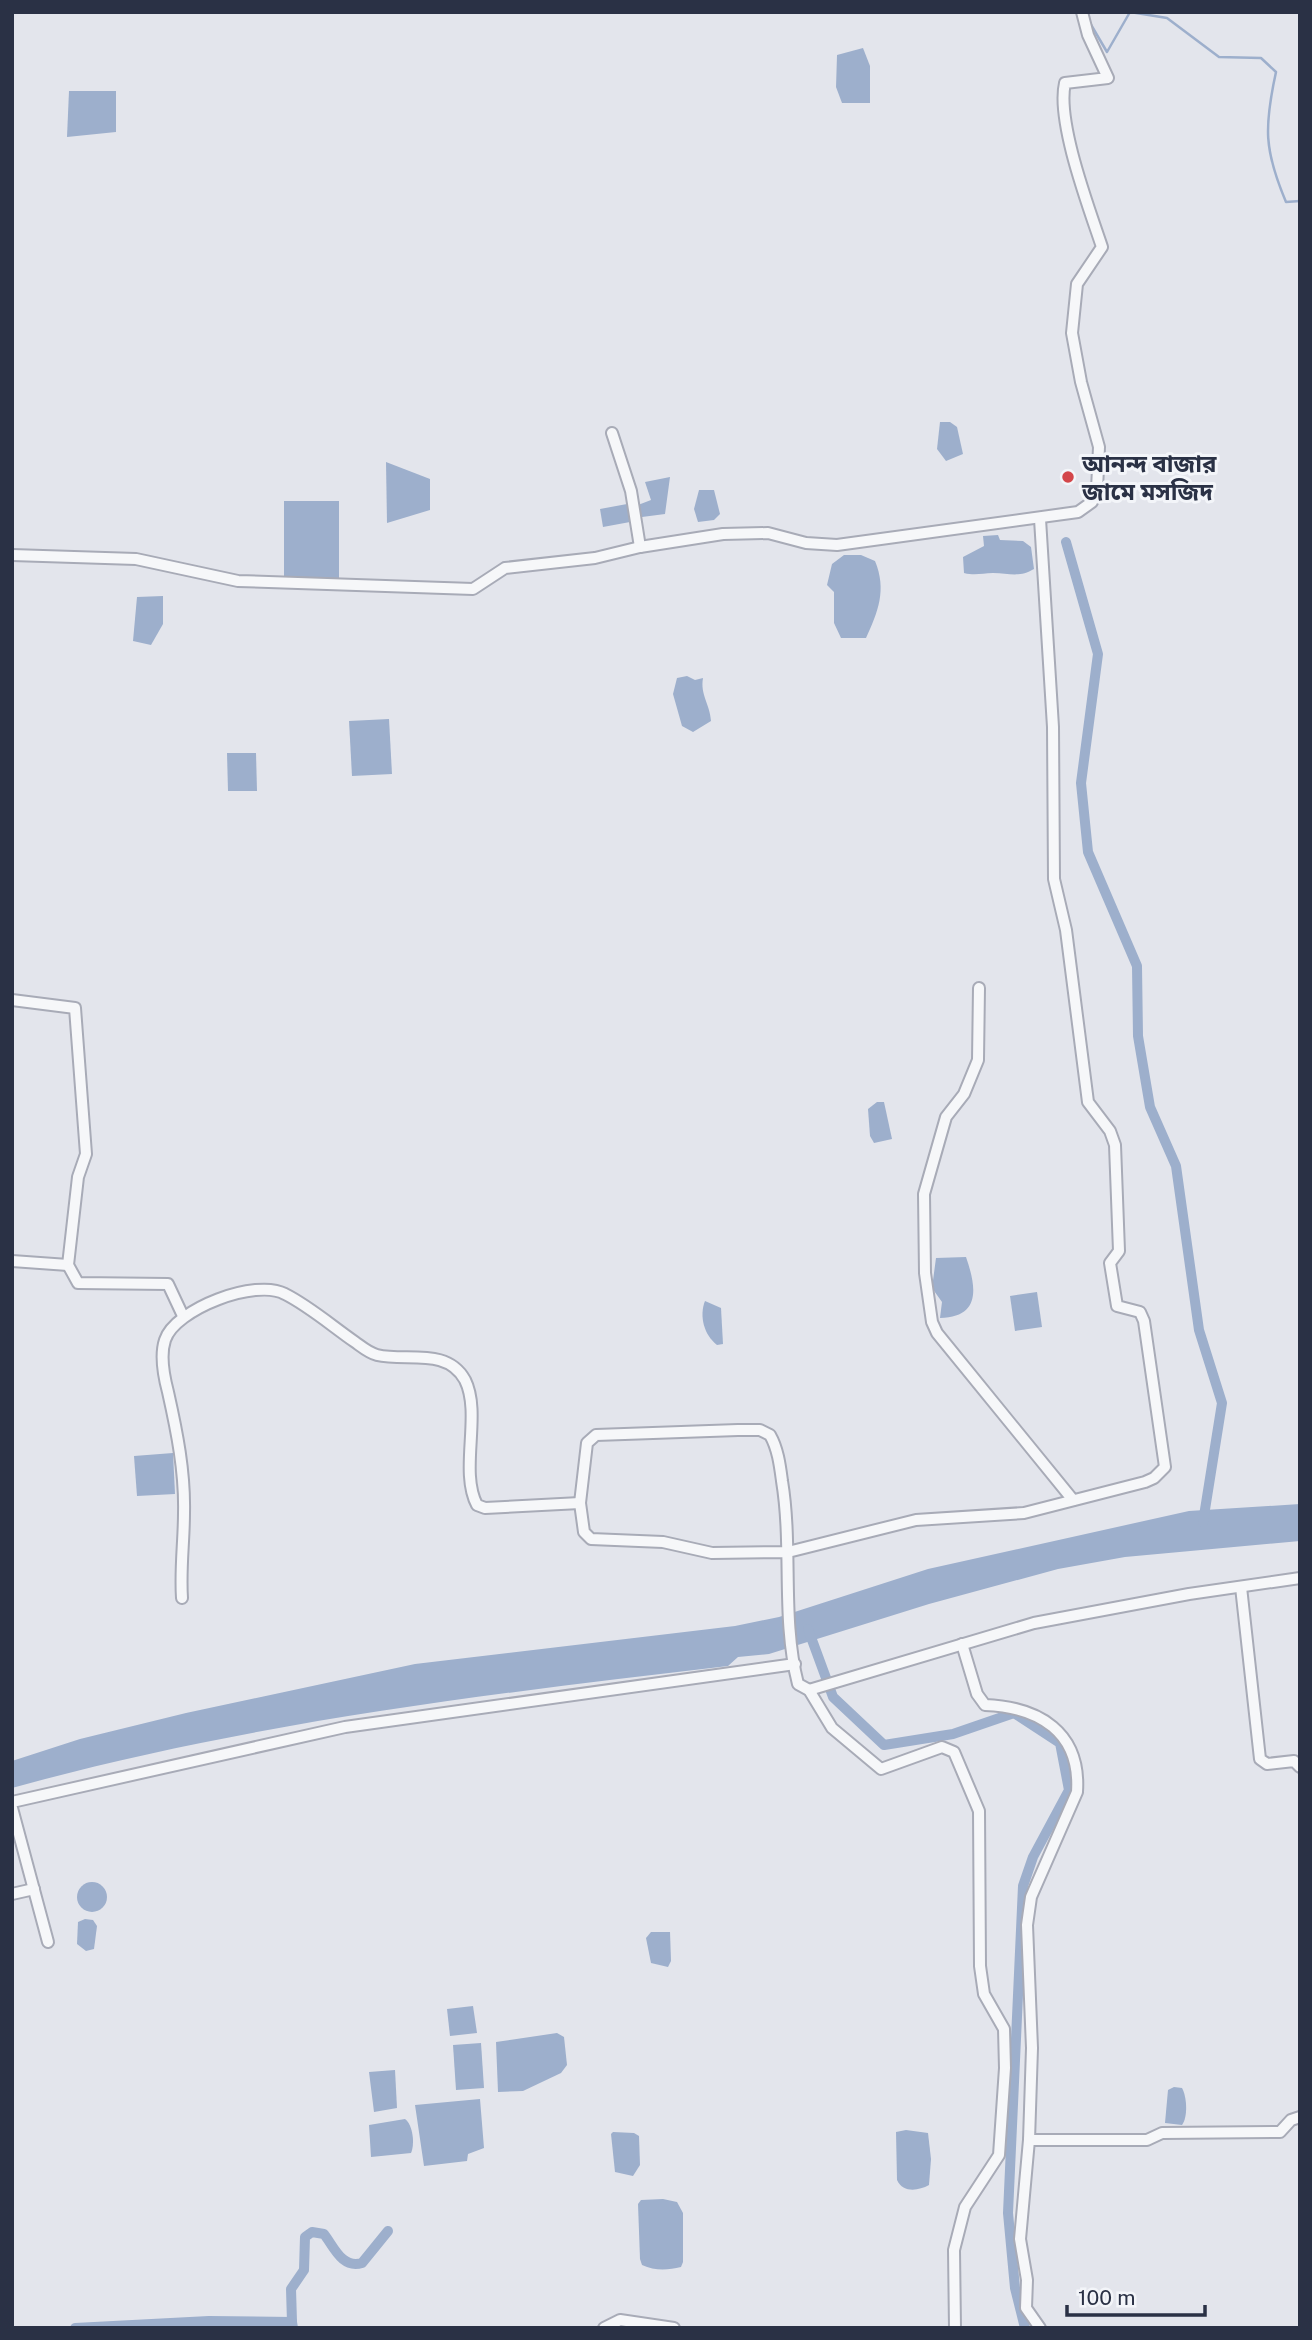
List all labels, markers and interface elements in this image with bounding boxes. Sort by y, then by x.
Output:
place label: আনন্দ বাজার জামে মসজিদ [1081,449,1217,505]
marker: আনন্দ বাজার জামে মসজিদ [1060,469,1076,485]
scale bar [1067,2274,1205,2318]
text: 100 m [1078,2285,1135,2310]

